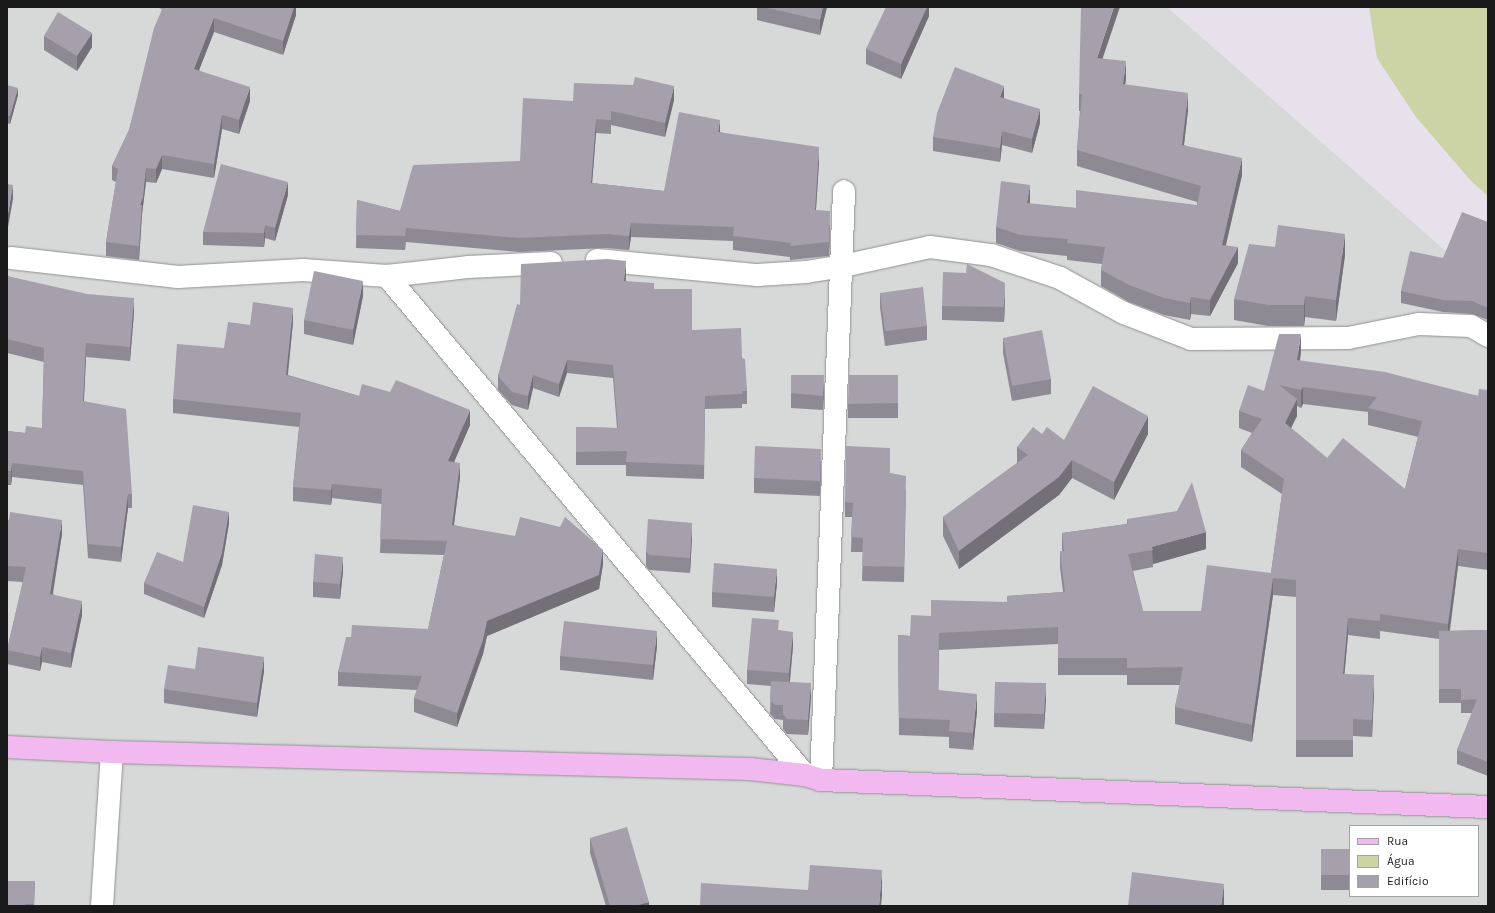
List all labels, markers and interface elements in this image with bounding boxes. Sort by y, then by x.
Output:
legend [1349,825,1479,897]
text: Rua [1387,834,1408,848]
text: Água [1387,854,1415,868]
text: Edifício [1387,874,1428,888]

